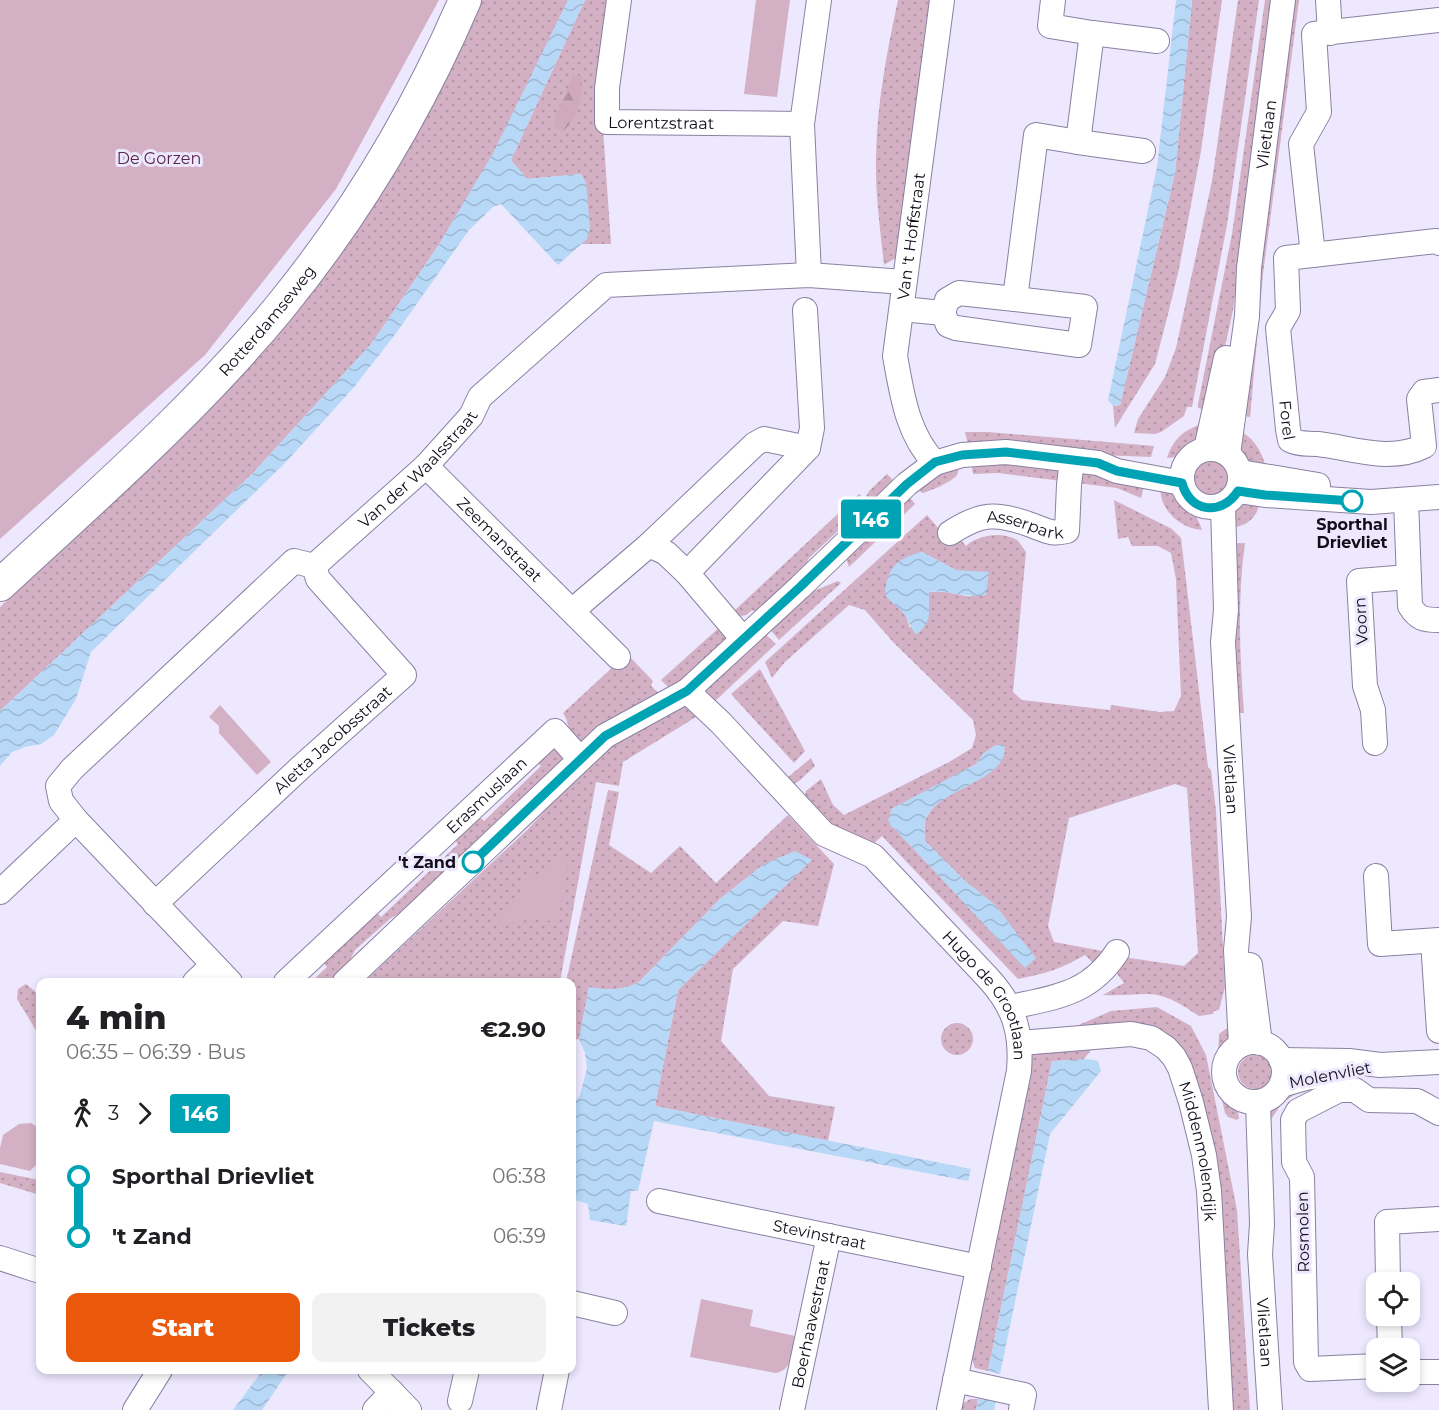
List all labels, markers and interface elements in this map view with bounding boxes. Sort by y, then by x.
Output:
street label: Vlietlaan [1252,99,1280,170]
street label: Lorentzstraat [608,113,715,133]
park label: De Gorzen [117,149,201,168]
street label: Van 't Hoffstraat [893,171,929,301]
street label: Rotterdamseweg [215,261,319,380]
street label: Forel [1276,399,1299,442]
street label: Van der Waalsstraat [354,408,482,531]
marker: Sporthal Drievliet [1341,490,1363,512]
street label: Zeemanstraat [453,493,547,586]
line badge: 146 [836,500,906,538]
text: 146 [853,507,889,532]
street label: Asserpark [986,507,1064,542]
place label: Sporthal Drievliet [1316,515,1388,552]
street label: Voorn [1350,597,1372,645]
street label: Aletta Jacobsstraat [270,681,396,797]
street label: Vlietlaan [1219,744,1243,815]
street label: Erasmuslaan [442,753,531,837]
marker: 't Zand [462,851,484,873]
place label: 't Zand [398,853,456,872]
street label: Hugo de Grootlaan [939,926,1029,1060]
text: 4 min [66,997,167,1037]
text: €2.90 [480,1016,546,1043]
text: 06:35 – 06:39 · Bus [66,1040,245,1064]
street label: Molenvliet [1287,1058,1373,1092]
street label: Middenmolendijk [1175,1079,1220,1222]
icon: walk [66,1097,99,1130]
icon: forward [128,1097,161,1130]
text: 3 [108,1101,119,1125]
text: 146 [182,1101,218,1126]
text: Sporthal Drievliet [112,1163,314,1190]
text: 06:38 [492,1164,546,1188]
street label: Rosmolen [1293,1191,1313,1273]
street label: Stevinstraat [771,1215,868,1253]
text: 't Zand [112,1223,192,1250]
text: 06:39 [493,1224,546,1248]
street label: Boerhaavestraat [787,1257,833,1390]
map controls [1366,1272,1420,1392]
button: locate [1366,1272,1420,1326]
button: Start [66,1293,300,1362]
button: Tickets [312,1293,546,1362]
street label: Vlietlaan [1253,1297,1277,1368]
button: layers [1366,1338,1420,1392]

